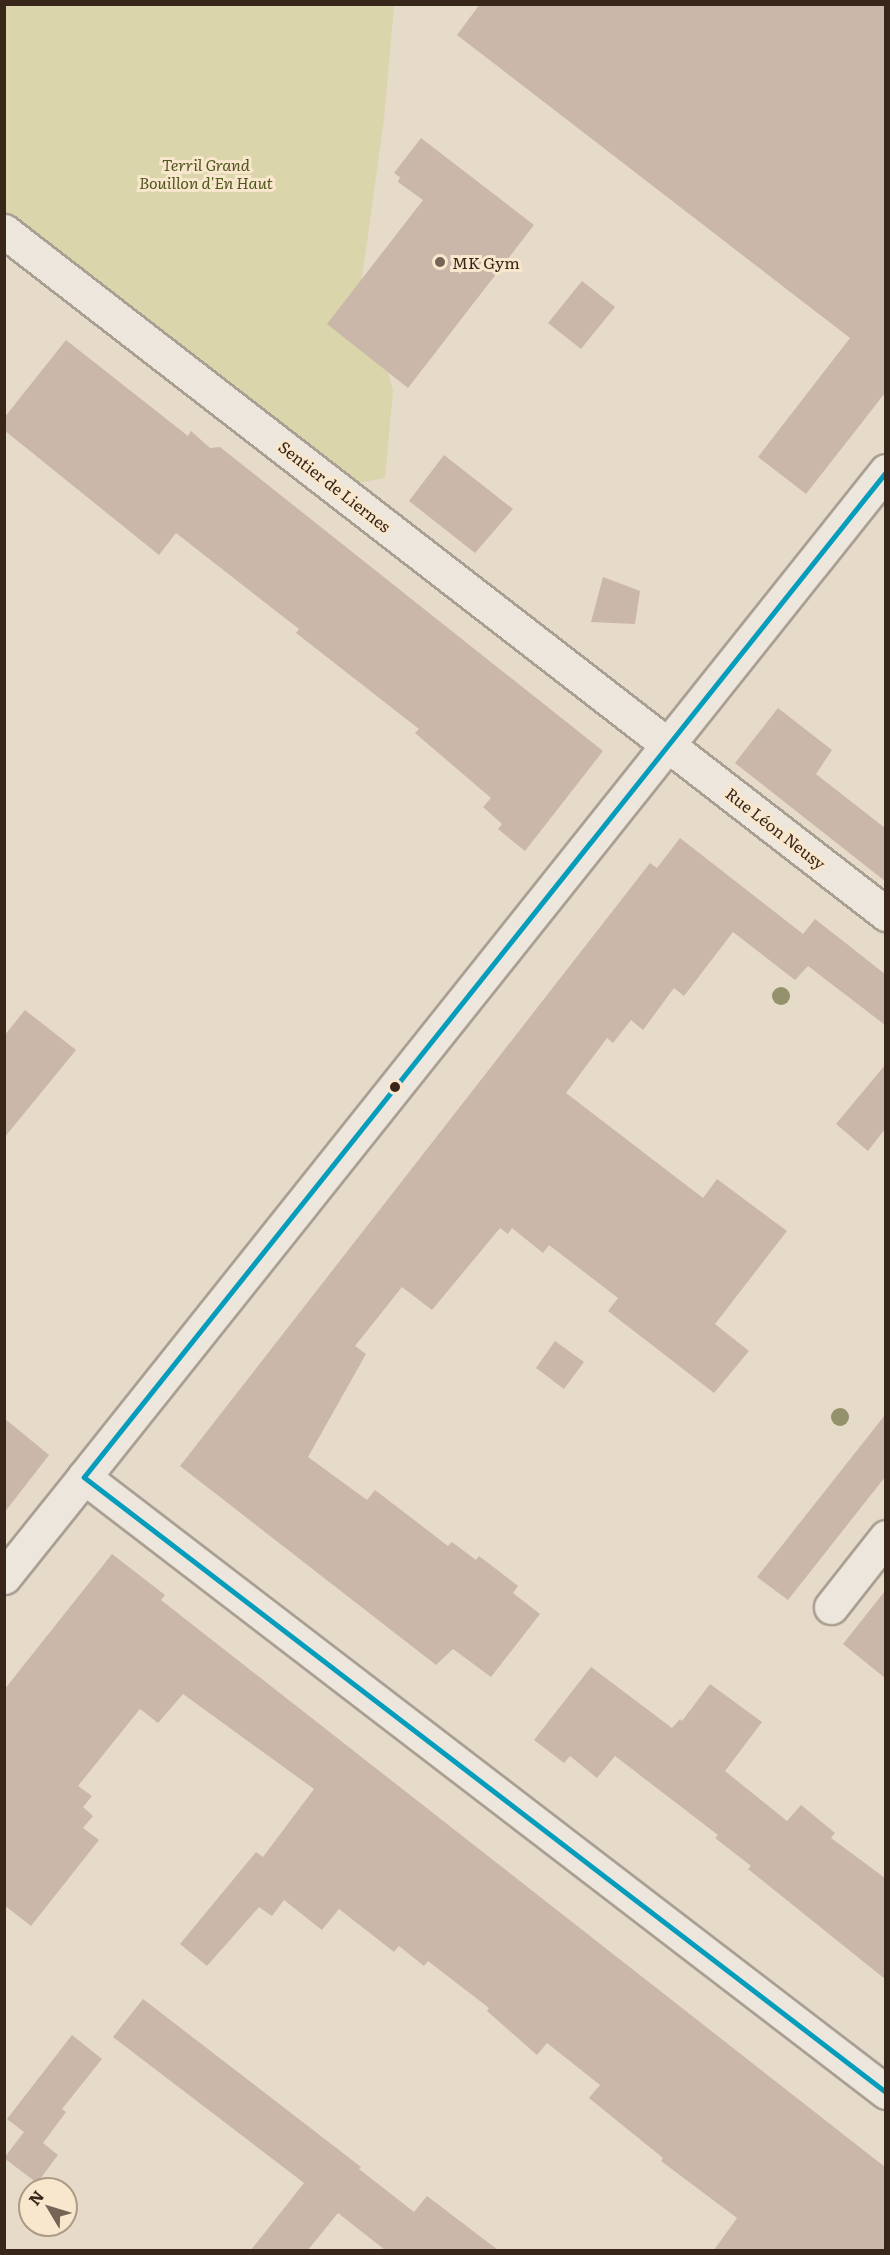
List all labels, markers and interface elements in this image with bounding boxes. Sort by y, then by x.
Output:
park label: Terril Grand Bouillon d'En Haut [139,154,273,192]
place label: MK Gym [452,252,520,272]
marker: MK Gym [433,255,447,269]
street label: Sentier de Liernes [275,436,395,536]
street label: Rue Léon Neusy [722,783,830,873]
unlabelled marker [389,1081,401,1093]
north arrow [18,2177,78,2237]
text: N [22,2184,49,2210]

